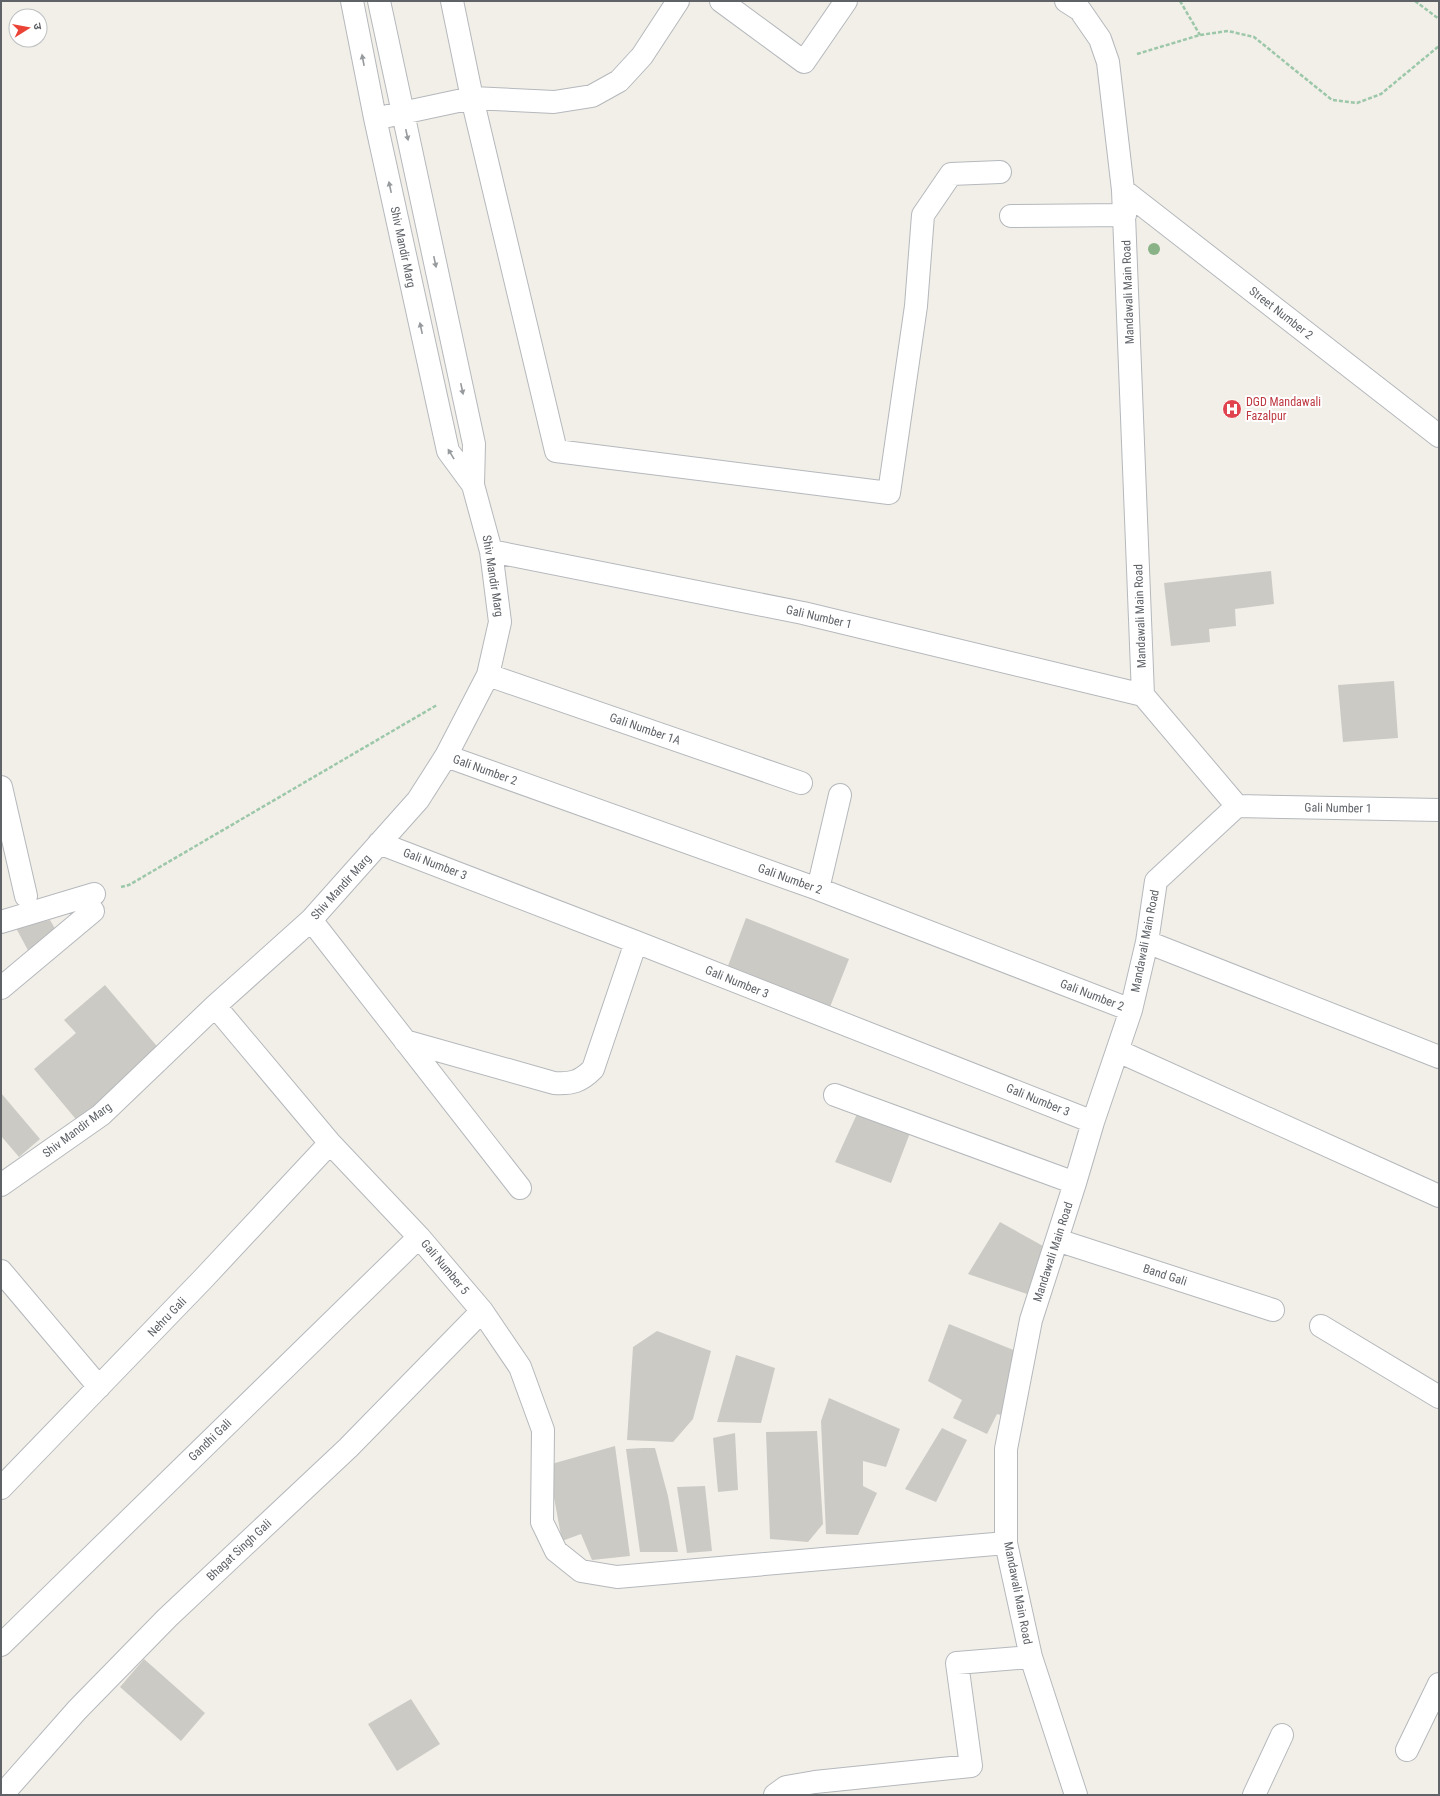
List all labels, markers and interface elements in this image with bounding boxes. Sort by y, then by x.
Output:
north arrow [8,8,48,48]
text: उ [30,22,44,31]
one-way arrow [360,54,366,66]
one-way arrow [405,129,411,141]
one-way arrow [386,181,392,193]
street label: Shiv Mandir Marg [388,205,418,289]
street label: Mandawali Main Road [1119,240,1137,344]
one-way arrow [432,256,438,268]
street label: Street Number 2 [1246,284,1316,342]
one-way arrow [417,321,423,334]
one-way arrow [459,383,465,395]
place label: DGD Mandawali Fazalpur [1246,395,1321,423]
hospital icon: DGD Mandawali Fazalpur [1221,398,1243,420]
one-way arrow [447,448,455,459]
street label: Shiv Mandir Marg [480,534,506,618]
street label: Mandawali Main Road [1131,564,1149,668]
street label: Gali Number 1 [785,603,853,631]
street label: Gali Number 1A [608,710,682,748]
street label: Gali Number 2 [451,752,519,788]
street label: Gali Number 1 [1304,800,1372,816]
street label: Gali Number 3 [401,845,469,883]
street label: Shiv Mandir Marg [308,852,374,922]
street label: Gali Number 2 [756,861,824,897]
street label: Mandawali Main Road [1128,888,1162,994]
street label: Gali Number 3 [703,963,771,1001]
street label: Gali Number 2 [1058,976,1126,1014]
street label: Gali Number 3 [1004,1081,1072,1119]
street label: Shiv Mandir Marg [40,1099,114,1160]
street label: Mandawali Main Road [1030,1200,1076,1304]
street label: Gali Number 5 [418,1237,472,1297]
street label: Band Gali [1141,1261,1189,1289]
street label: Nehru Gali [145,1294,189,1340]
street label: Gandhi Gali [186,1416,234,1464]
street label: Bhagat Singh Gali [204,1516,274,1584]
street label: Mandawali Main Road [1001,1540,1035,1646]

